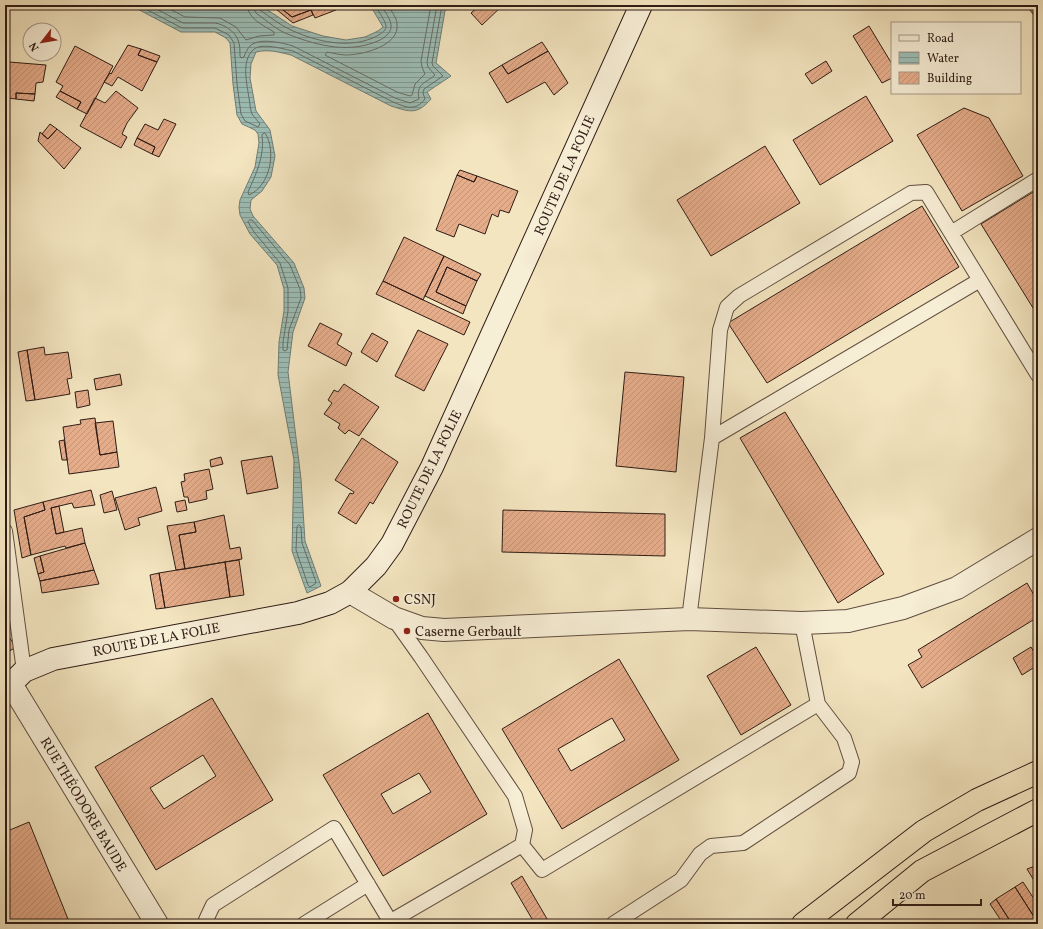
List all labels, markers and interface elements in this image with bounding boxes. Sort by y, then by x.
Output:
north arrow [22,22,62,62]
legend [891,22,1021,94]
text: Road [927,31,954,47]
text: N [26,39,43,54]
text: Water [927,51,959,67]
text: Building [927,71,972,87]
street label: ROUTE DE LA FOLIE [530,113,600,239]
street label: ROUTE DE LA FOLIE [393,407,467,532]
place label: CSNJ [404,591,436,610]
marker: CSNJ [391,594,401,604]
street label: ROUTE DE LA FOLIE [91,619,222,662]
place label: Caserne Gerbault [415,623,522,642]
marker: Caserne Gerbault [402,626,412,636]
street label: RUE THÉODORE BAUDE [35,734,130,876]
scale bar [893,881,981,907]
text: 20 m [899,888,926,904]

